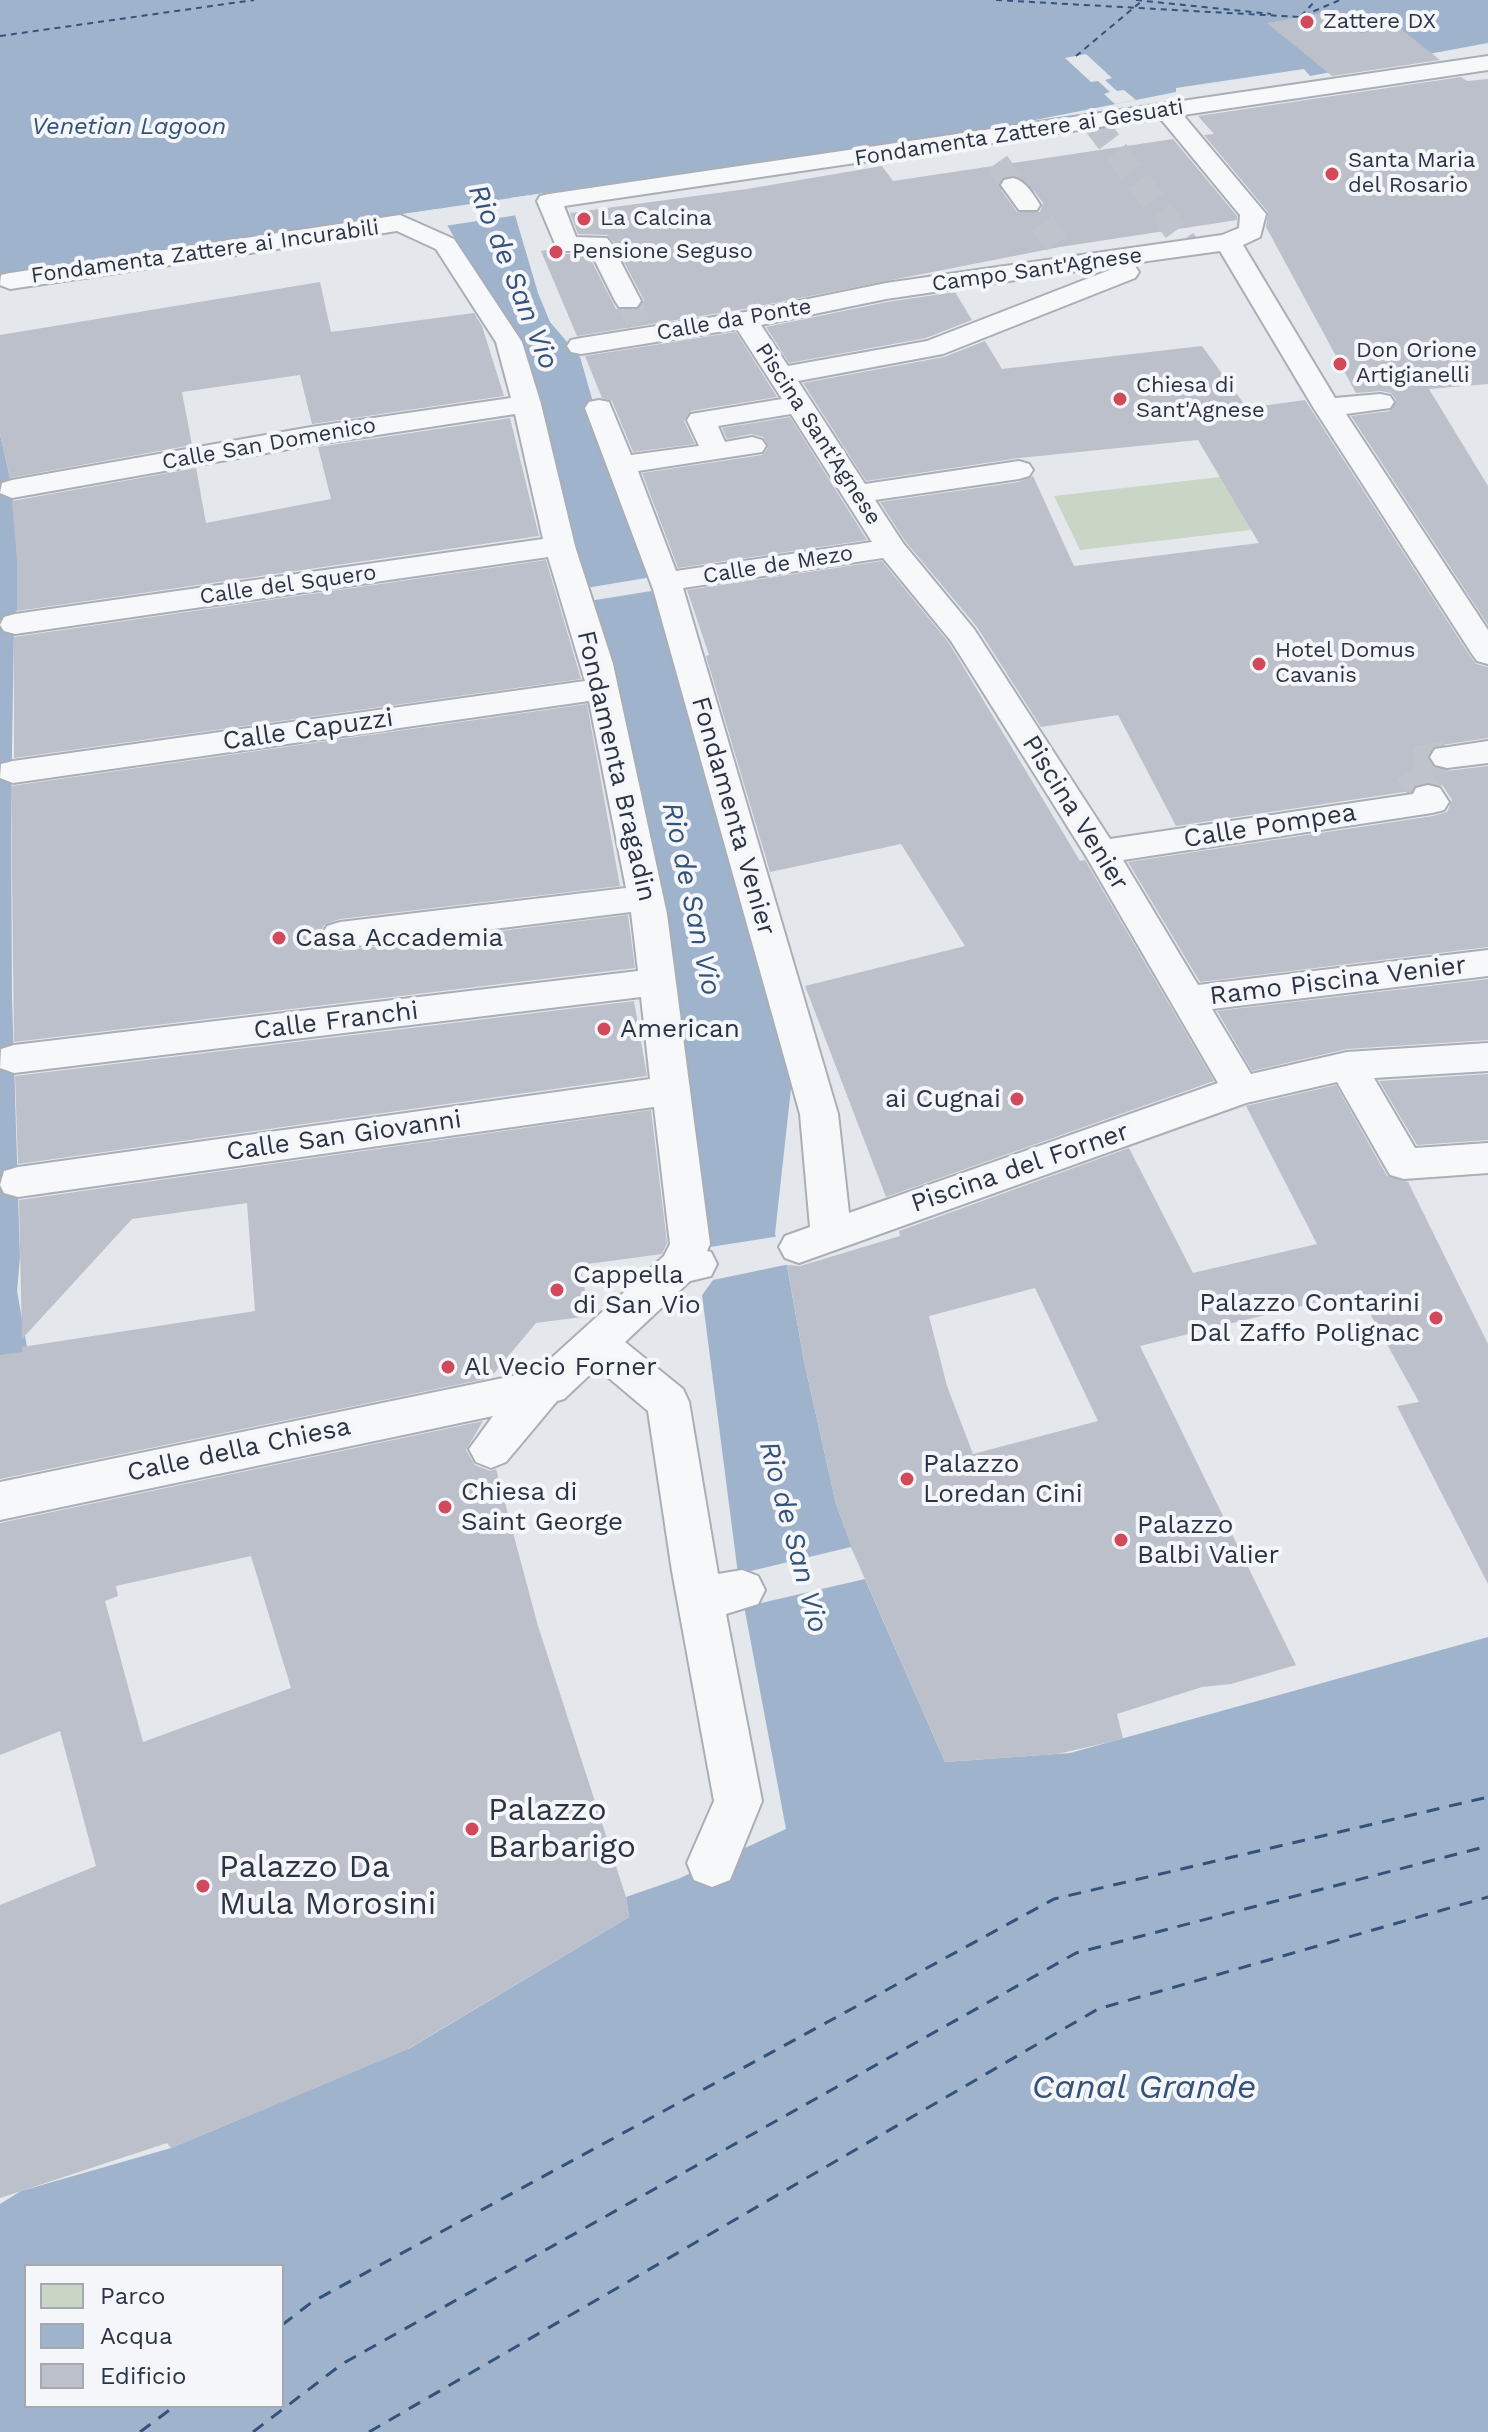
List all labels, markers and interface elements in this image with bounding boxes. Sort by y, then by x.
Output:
place label: Zattere DX [1323,9,1436,35]
marker: Zattere DX [1298,13,1316,31]
street label: Fondamenta Zattere ai Gesuati [853,94,1185,172]
water label: Venetian Lagoon [32,113,226,141]
place label: Santa Maria del Rosario [1348,148,1475,200]
marker: Santa Maria del Rosario [1323,165,1341,183]
water label: Rio de San Vio [461,180,565,374]
place label: La Calcina [600,206,712,232]
marker: La Calcina [575,210,593,228]
street label: Fondamenta Zattere ai Incurabili [29,214,381,290]
place label: Pensione Seguso [572,239,753,265]
street label: Campo Sant'Agnese [930,242,1144,298]
marker: Pensione Seguso [547,243,565,261]
street label: Calle da Ponte [655,293,813,347]
street label: Piscina Sant'Agnese [749,338,887,530]
place label: Don Orione Artigianelli [1356,338,1477,390]
marker: Don Orione Artigianelli [1331,355,1349,373]
place label: Chiesa di Sant'Agnese [1136,373,1265,424]
marker: Chiesa di Sant'Agnese [1111,390,1129,408]
street label: Calle San Domenico [160,412,378,476]
street label: Calle de Mezo [701,540,855,590]
street label: Calle del Squero [198,560,378,610]
street label: Fondamenta Bragadin [570,627,662,905]
place label: Hotel Domus Cavanis [1275,638,1415,690]
marker: Hotel Domus Cavanis [1250,655,1268,673]
street label: Fondamenta Venier [684,693,782,939]
street label: Calle Capuzzi [221,703,395,757]
street label: Piscina Venier [1015,730,1135,896]
street label: Calle Pompea [1181,797,1359,855]
water label: Rio de San Vio [654,799,728,999]
place label: Casa Accademia [295,922,503,954]
marker: Casa Accademia [270,929,288,947]
street label: Ramo Piscina Venier [1208,950,1468,1012]
street label: Calle Franchi [252,995,420,1047]
place label: American [620,1013,740,1045]
marker: American [595,1020,613,1038]
place label: ai Cugnai [885,1083,1001,1115]
marker: ai Cugnai [1008,1090,1026,1108]
street label: Calle San Giovanni [225,1104,463,1168]
street label: Piscina del Forner [907,1116,1133,1220]
place label: Cappella di San Vio [573,1259,701,1320]
marker: Cappella di San Vio [548,1281,566,1299]
place label: Palazzo Contarini Dal Zaffo Polignac [1189,1287,1420,1348]
marker: Palazzo Contarini Dal Zaffo Polignac [1427,1309,1445,1327]
place label: Al Vecio Forner [464,1351,657,1383]
marker: Al Vecio Forner [439,1358,457,1376]
street label: Calle della Chiesa [125,1411,353,1489]
water label: Rio de San Vio [751,1438,835,1636]
place label: Palazzo Loredan Cini [923,1448,1083,1510]
marker: Palazzo Loredan Cini [898,1470,916,1488]
place label: Chiesa di Saint George [461,1476,623,1538]
marker: Chiesa di Saint George [436,1498,454,1516]
place label: Palazzo Balbi Valier [1137,1509,1279,1570]
marker: Palazzo Balbi Valier [1112,1531,1130,1549]
place label: Palazzo Barbarigo [488,1792,636,1867]
marker: Palazzo Barbarigo [463,1820,481,1838]
place label: Palazzo Da Mula Morosini [219,1849,436,1924]
marker: Palazzo Da Mula Morosini [194,1877,212,1895]
water label: Canal Grande [1032,2068,1256,2108]
legend [24,2264,284,2408]
text: Parco [100,2282,165,2310]
text: Acqua [100,2322,173,2350]
text: Edificio [100,2362,186,2390]

